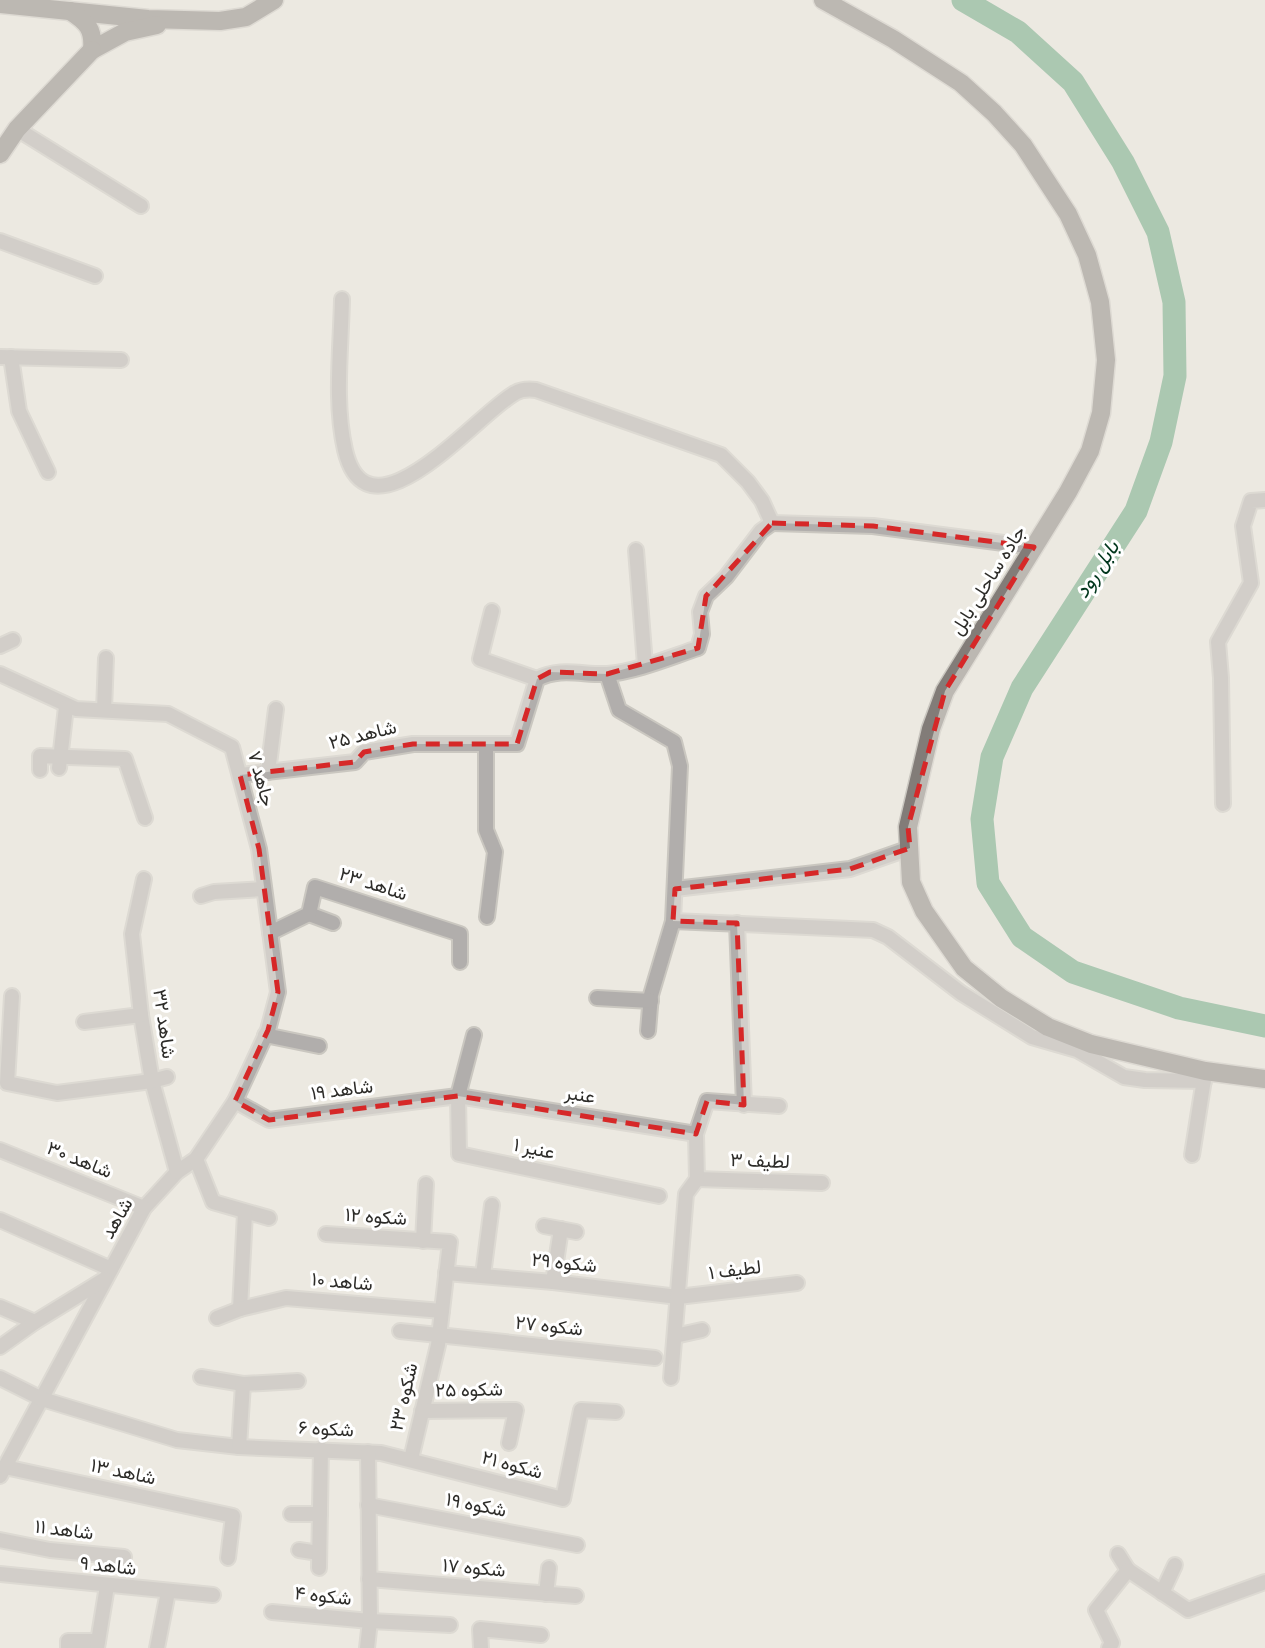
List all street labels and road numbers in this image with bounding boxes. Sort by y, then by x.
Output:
street label: جاده ساحلی بابل [946,522,1032,640]
street label: شاهد ۲۵ [327,716,399,756]
street label: جاهد ۷ [241,749,279,809]
street label: شاهد ۲۳ [336,863,410,907]
street label: شاهد ۳۲ [146,988,180,1060]
street label: شاهد ۱۹ [310,1075,374,1107]
street label: عنبر [562,1082,597,1110]
street label: عنیر ۱ [511,1134,557,1166]
street label: شاهد ۳۰ [43,1137,115,1185]
street label: لطیف ۳ [730,1149,790,1175]
street label: شاهد [97,1194,139,1244]
street label: شکوه ۱۲ [344,1204,408,1232]
street label: شکوه ۲۹ [530,1249,598,1279]
street label: لطیف ۱ [707,1256,763,1286]
street label: شاهد ۱۰ [310,1268,374,1298]
street label: شکوه ۲۷ [514,1312,584,1342]
street label: شکوه ۲۳ [386,1361,424,1433]
street label: شکوه ۲۵ [435,1378,503,1404]
street label: شکوه ۶ [298,1417,354,1443]
street label: شکوه ۲۱ [479,1446,545,1486]
street label: شاهد ۱۳ [88,1454,158,1492]
street label: شکوه ۱۹ [444,1488,508,1524]
street label: شاهد ۱۱ [33,1516,95,1546]
street label: شاهد ۹ [78,1552,138,1582]
street label: شکوه ۱۷ [442,1554,506,1584]
street label: شکوه ۴ [293,1582,353,1612]

